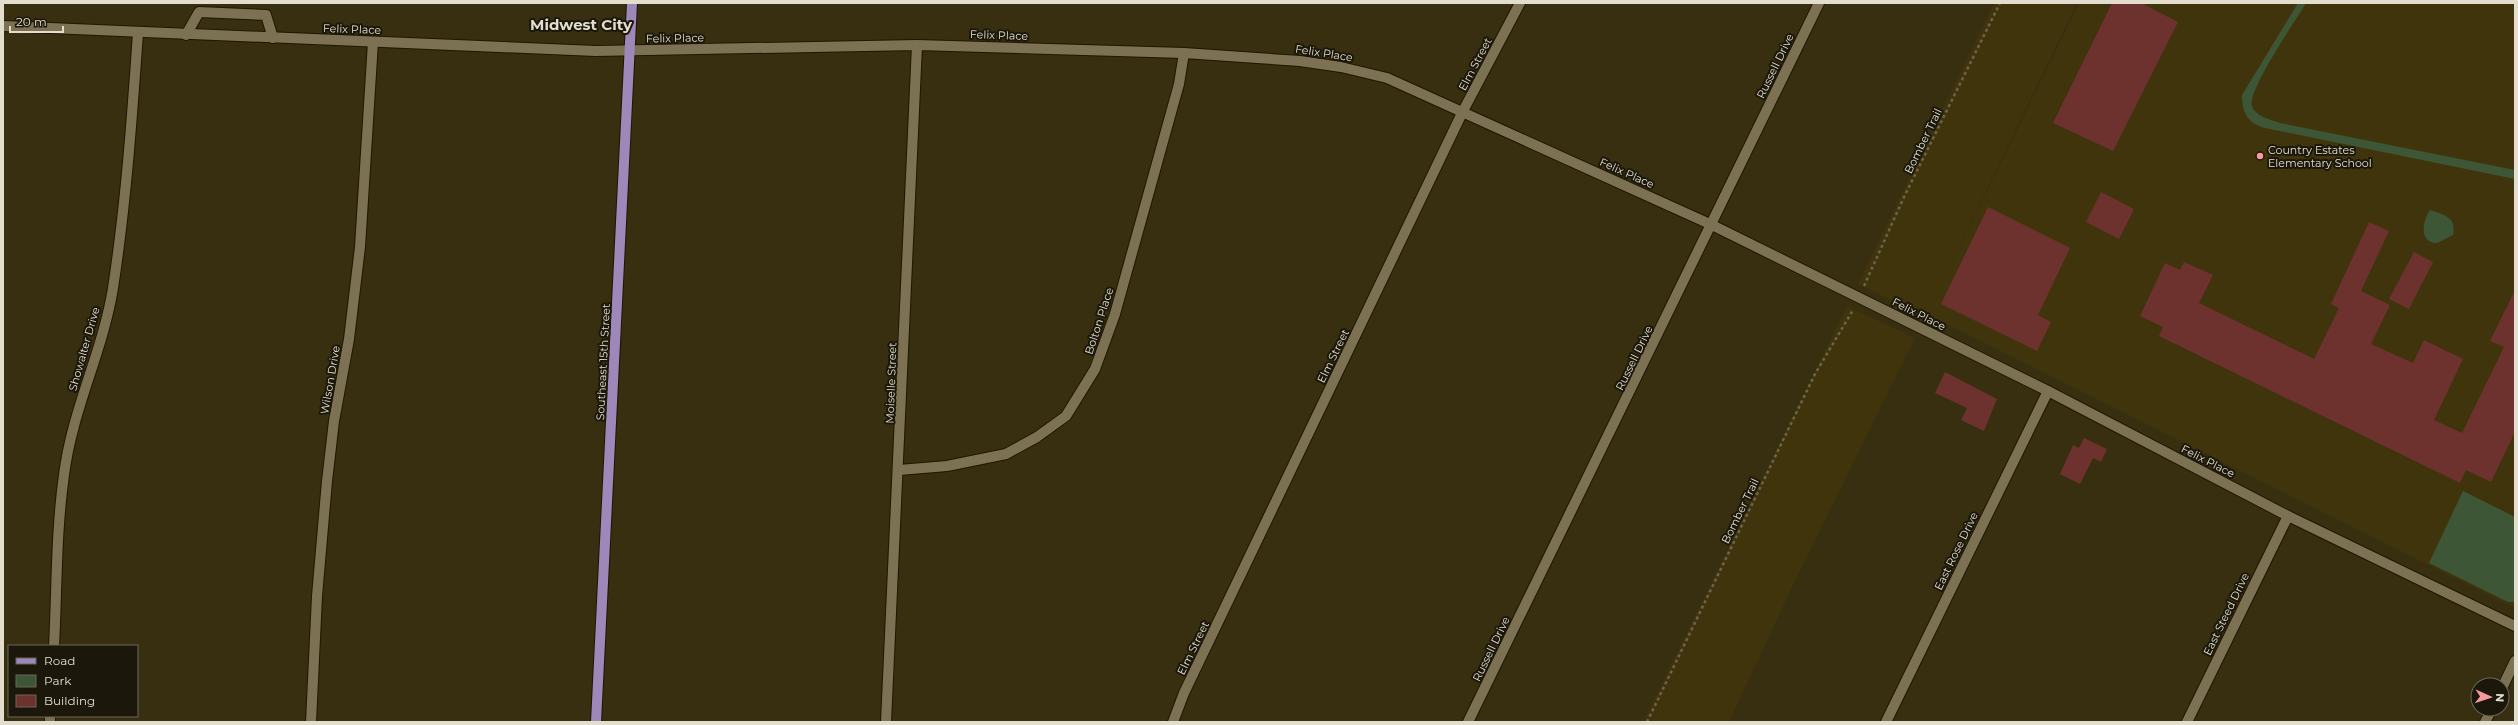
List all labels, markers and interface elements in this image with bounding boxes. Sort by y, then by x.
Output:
scale bar [10,8,63,34]
text: 20 m [16,14,47,29]
district label: Midwest City [530,15,633,34]
street label: Felix Place [323,21,382,37]
street label: Felix Place [970,27,1029,43]
street label: Felix Place [646,30,705,46]
street label: Russell Drive [1753,31,1797,101]
street label: Elm Street [1455,35,1495,93]
street label: Felix Place [1294,42,1354,65]
street label: Bomber Trail [1901,106,1945,176]
place label: Country Estates Elementary School [2268,143,2372,170]
marker: Country Estates Elementary School [2255,151,2265,161]
street label: Felix Place [1598,155,1657,191]
street label: Bolton Place [1082,285,1117,356]
street label: Felix Place [1890,295,1948,334]
street label: Southeast 15th Street [593,303,613,421]
street label: Showalter Drive [65,305,103,393]
street label: Russell Drive [1612,323,1656,393]
street label: Elm Street [1314,326,1352,385]
street label: Moiselle Street [883,342,899,424]
street label: Wilson Drive [317,344,343,415]
street label: Felix Place [2179,442,2237,481]
street label: Bomber Trail [1718,476,1762,546]
street label: East Rose Drive [1931,509,1981,592]
street label: East Steed Drive [2200,570,2252,657]
street label: Russell Drive [1469,614,1513,684]
street label: Elm Street [1174,618,1212,677]
legend [8,645,138,717]
text: Road [44,653,75,668]
text: Park [44,673,72,688]
north arrow [2470,677,2510,717]
text: Building [44,693,95,708]
text: N [2493,693,2507,702]

